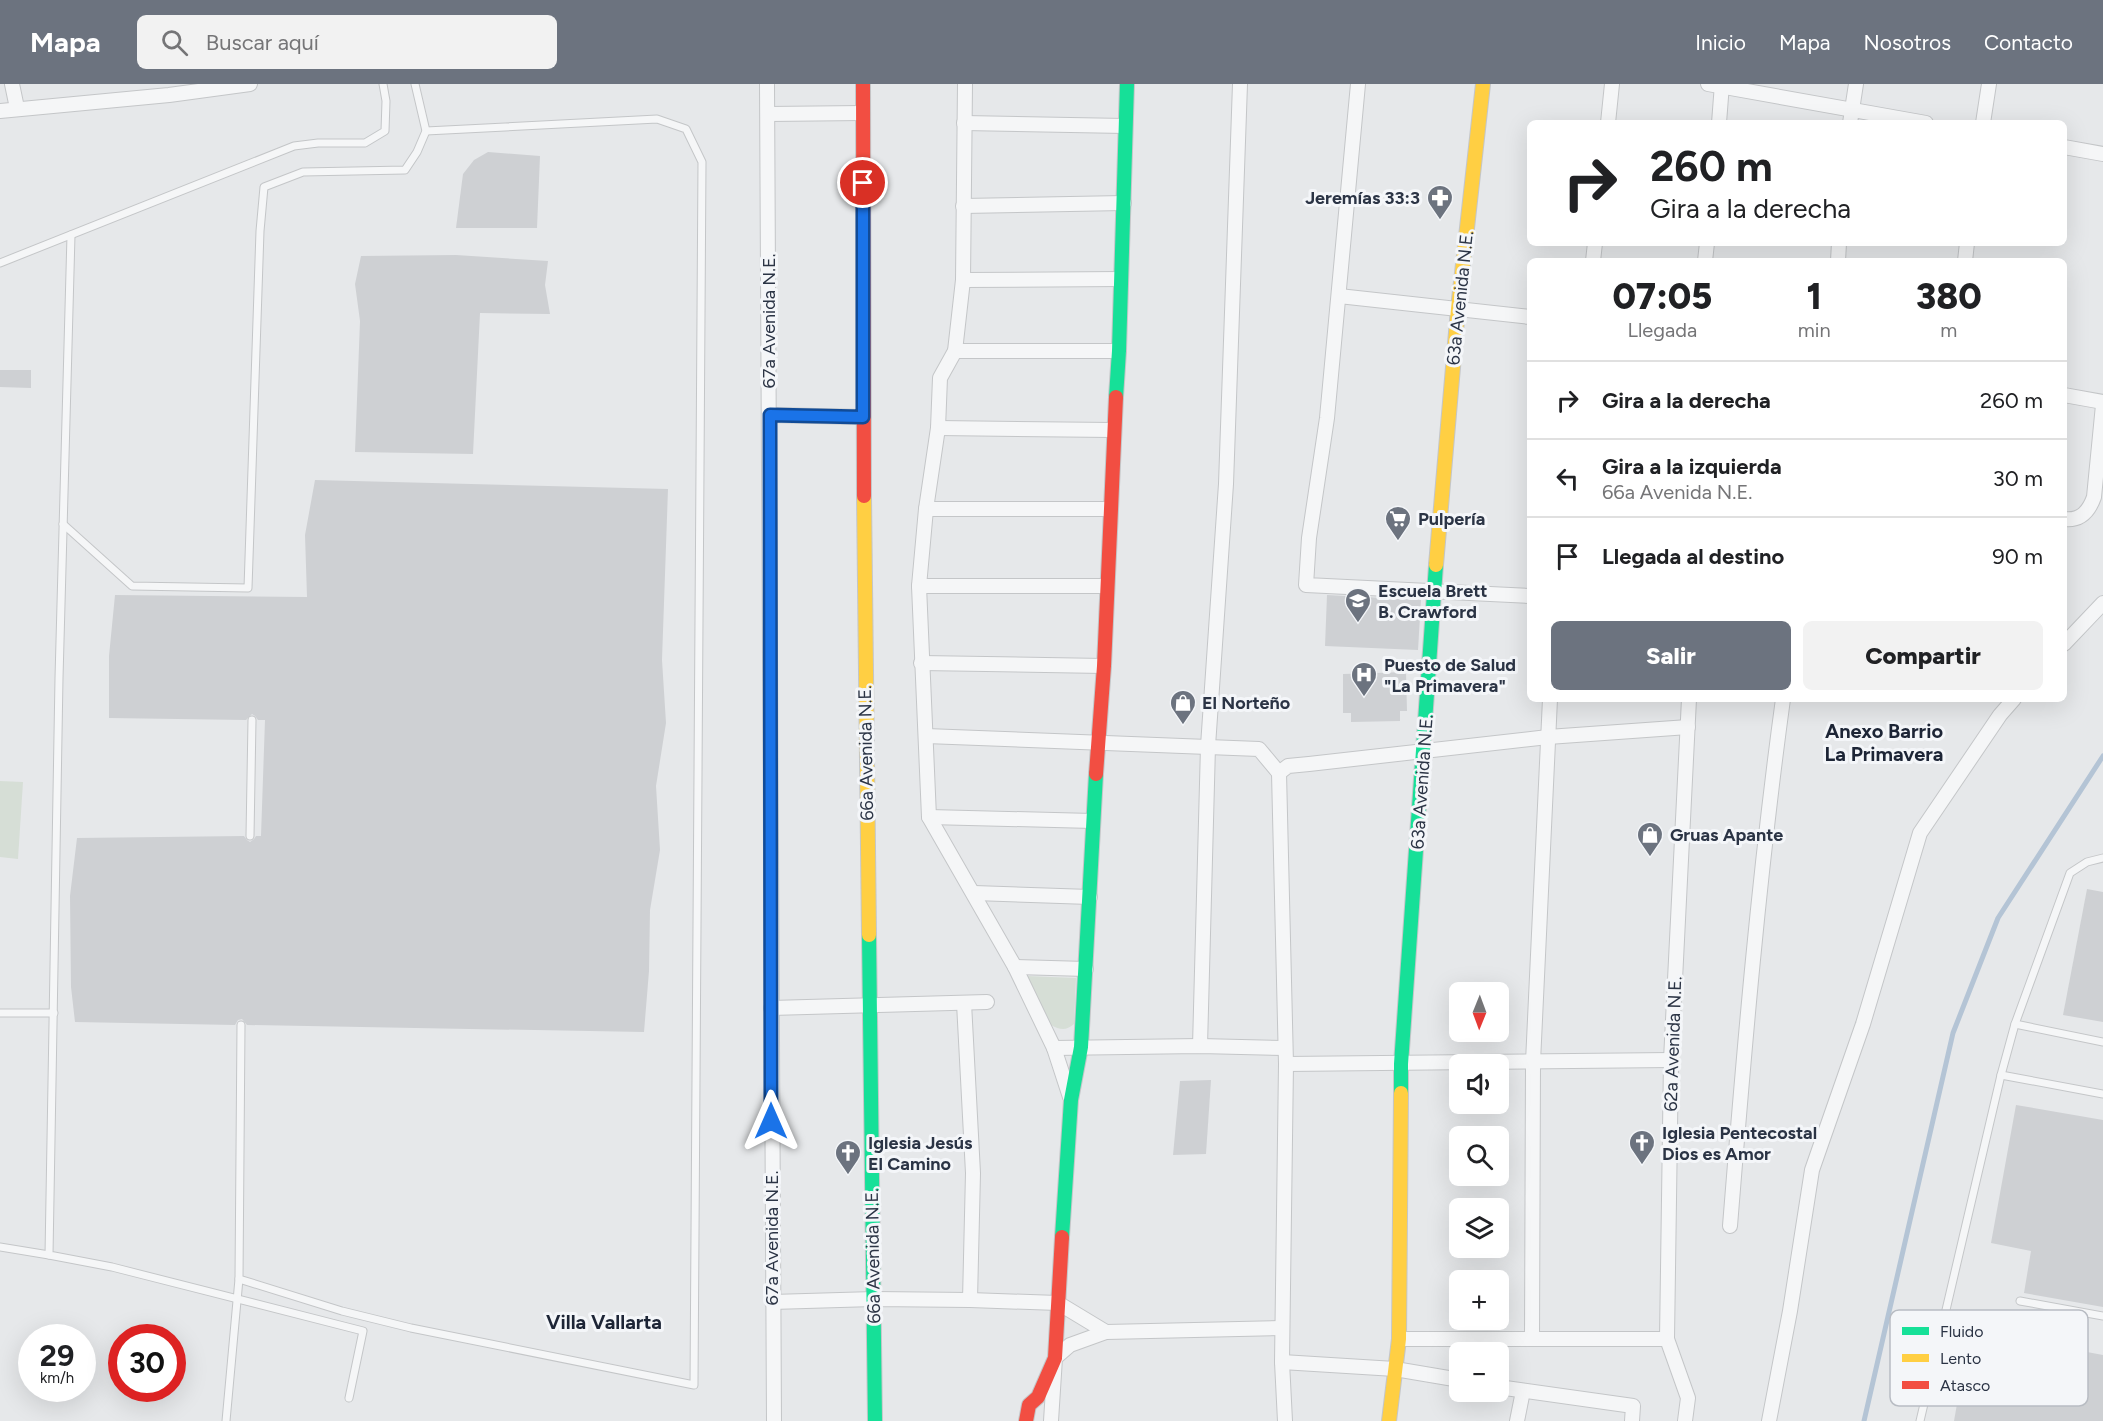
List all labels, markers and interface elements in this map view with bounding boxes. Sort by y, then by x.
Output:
search box [137,15,557,69]
text: Mapa [30,25,101,59]
icon: search [158,26,191,59]
text: Buscar aquí [206,29,319,56]
text: Inicio [1695,30,1746,55]
text: Mapa [1779,30,1831,55]
text: Nosotros [1864,30,1951,55]
text: Contacto [1984,30,2073,55]
text: 260 m [1650,141,1773,192]
icon: right [1551,144,1629,222]
pin [837,157,888,208]
icon: arrive [846,166,879,199]
pharmacy icon: Jeremías 33:3 [1425,183,1455,221]
place label: Jeremías 33:3 [1305,187,1420,209]
text: Gira a la derecha [1650,192,1851,225]
street label: 63a Avenida N.E. [1442,230,1478,366]
street label: 67a Avenida N.E. [758,254,780,388]
text: 07:05 [1612,275,1712,318]
text: 1 [1806,275,1822,318]
text: 380 [1916,275,1982,318]
text: Llegada [1628,318,1697,342]
text: min [1798,318,1831,342]
text: m [1940,318,1957,342]
icon: right [1551,384,1584,417]
text: Gira a la derecha [1602,387,1771,414]
text: 260 m [1980,387,2043,414]
text: Gira a la izquierda [1602,453,1782,480]
icon: left [1551,462,1584,495]
text: 30 m [1993,465,2043,492]
text: 66a Avenida N.E. [1602,480,1752,504]
supermarket icon: Pulpería [1383,504,1413,542]
place label: Pulpería [1418,508,1485,530]
icon: arrive [1551,540,1584,573]
text: Llegada al destino [1602,543,1784,570]
text: 90 m [1992,543,2043,570]
place label: Escuela Brett B. Crawford [1378,580,1488,623]
school or university icon: Escuela Brett B. Crawford [1343,586,1373,624]
button: Salir [1551,621,1791,690]
button: Compartir [1803,621,2043,690]
place label: Puesto de Salud "La Primavera" [1384,654,1516,697]
hospital icon: Puesto de Salud "La Primavera" [1349,660,1379,698]
street label: 66a Avenida N.E. [854,685,878,821]
shop icon: El Norteño [1168,688,1198,726]
place label: El Norteño [1202,692,1290,714]
street label: 63a Avenida N.E. [1406,714,1438,850]
district label: Anexo Barrio La Primavera [1825,719,1943,766]
shop icon: Gruas Apante [1635,820,1665,858]
place label: Gruas Apante [1670,824,1783,846]
street label: 62a Avenida N.E. [1660,976,1686,1112]
north arrow [1449,982,1509,1042]
map controls [1449,982,1509,1402]
button: sound [1449,1054,1509,1114]
position arrow [739,1089,803,1153]
place label: Iglesia Pentecostal Dios es Amor [1662,1122,1817,1165]
button: search [1449,1126,1509,1186]
church icon: Iglesia Pentecostal Dios es Amor [1627,1128,1657,1166]
place label: Iglesia Jesús El Camino [868,1132,973,1175]
church icon: Iglesia Jesús El Camino [833,1138,863,1176]
street label: 67a Avenida N.E. [761,1171,783,1305]
street label: 66a Avenida N.E. [861,1188,885,1324]
button: layers [1449,1198,1509,1258]
button: + [1449,1270,1509,1330]
district label: Villa Vallarta [546,1310,662,1334]
legend [1890,1310,2088,1406]
text: Fluido [1940,1322,1984,1341]
speed limit sign: 30 [108,1324,186,1402]
text: 29 [40,1337,74,1374]
button: − [1449,1342,1509,1402]
text: Lento [1940,1349,1981,1368]
text: km/h [40,1369,74,1387]
text: Atasco [1940,1376,1990,1395]

